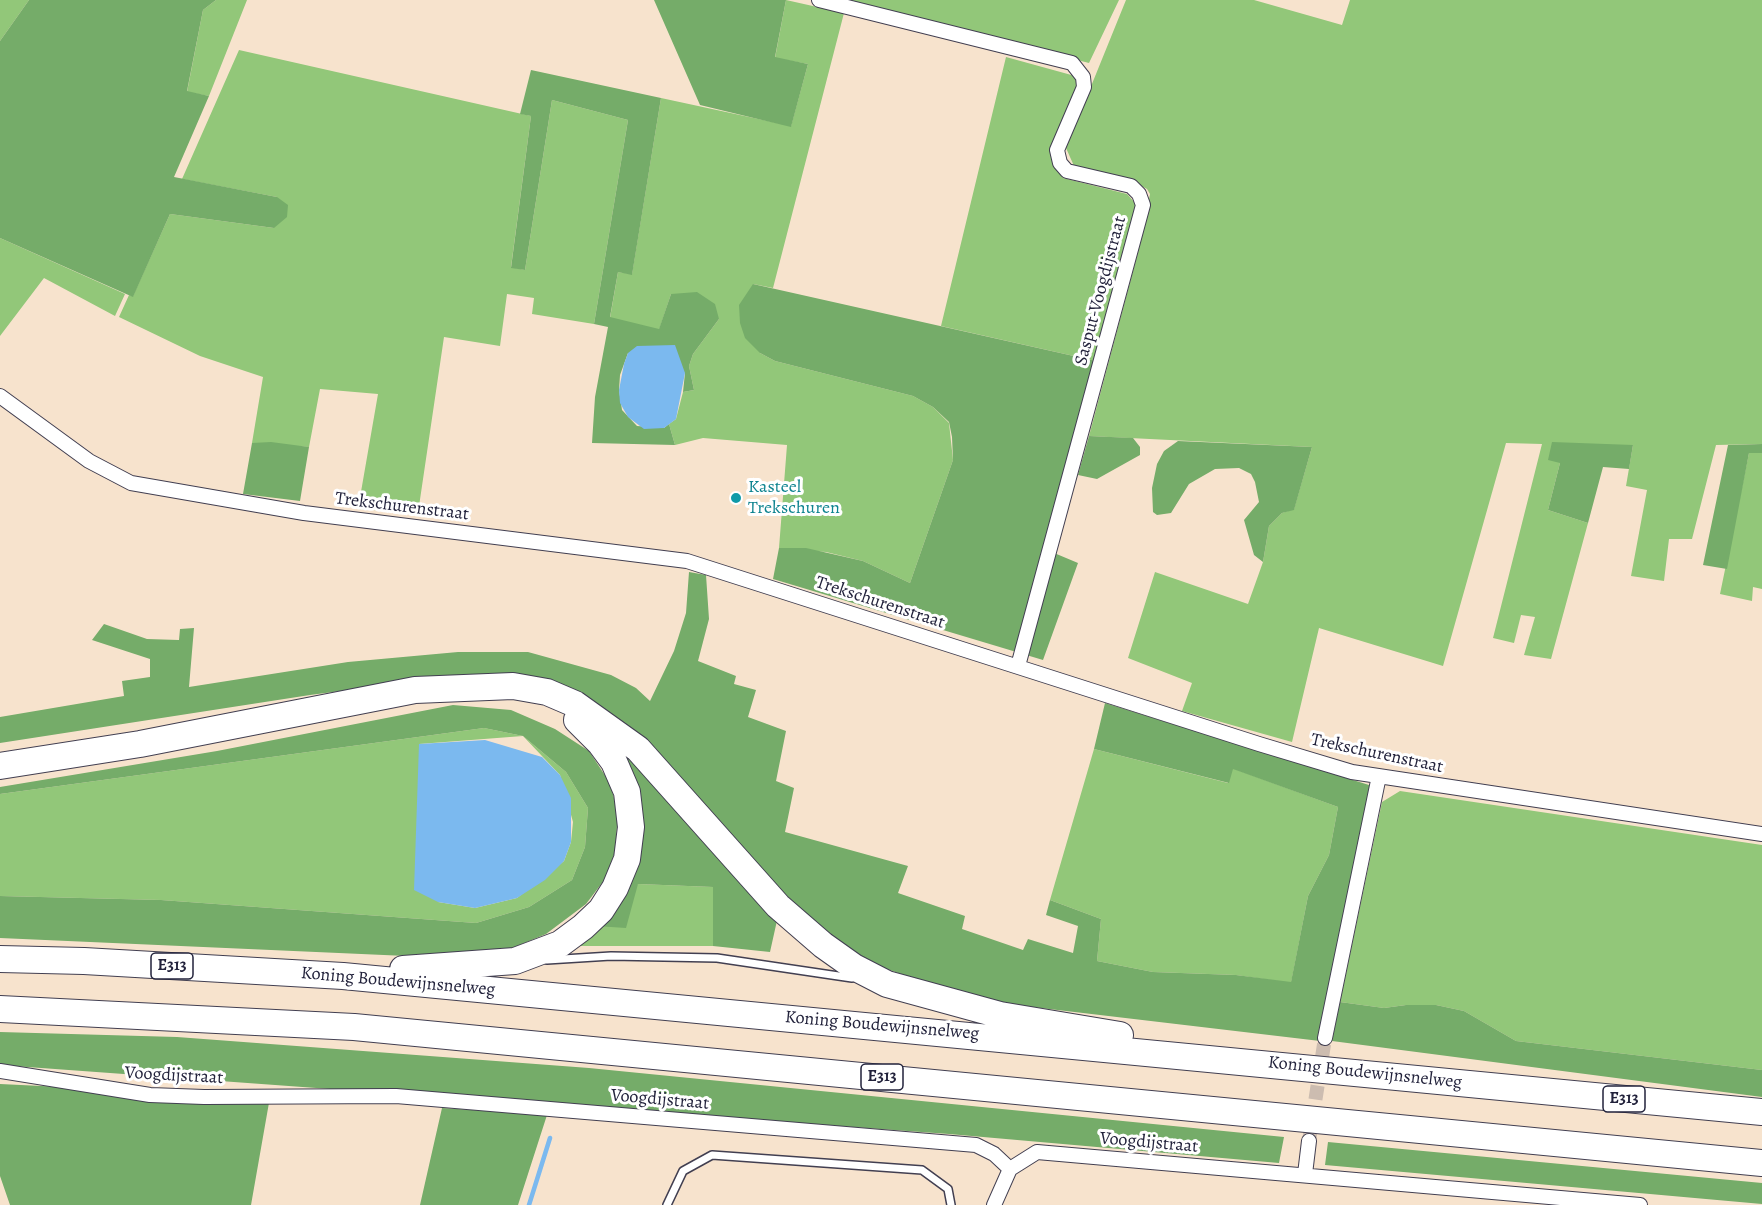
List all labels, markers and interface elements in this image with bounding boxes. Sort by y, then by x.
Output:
street label: Sasput-Voogdijstraat [1071,214,1131,368]
place label: Kasteel Trekschuren [748,477,840,520]
street label: Trekschurenstraat [334,488,470,526]
marker: Kasteel Trekschuren [729,491,743,505]
street label: Trekschurenstraat [813,572,947,634]
street label: Trekschurenstraat [1309,729,1445,779]
road number: E313 [151,953,193,979]
street label: Koning Boudewijnsnelweg [300,963,496,1001]
street label: Koning Boudewijnsnelweg [784,1007,980,1045]
street label: Koning Boudewijnsnelweg [1267,1052,1463,1094]
street label: Voogdijstraat [124,1063,224,1089]
road number: E313 [861,1064,903,1090]
street label: Voogdijstraat [610,1085,710,1115]
road number: E313 [1603,1086,1645,1112]
street label: Voogdijstraat [1099,1128,1199,1158]

